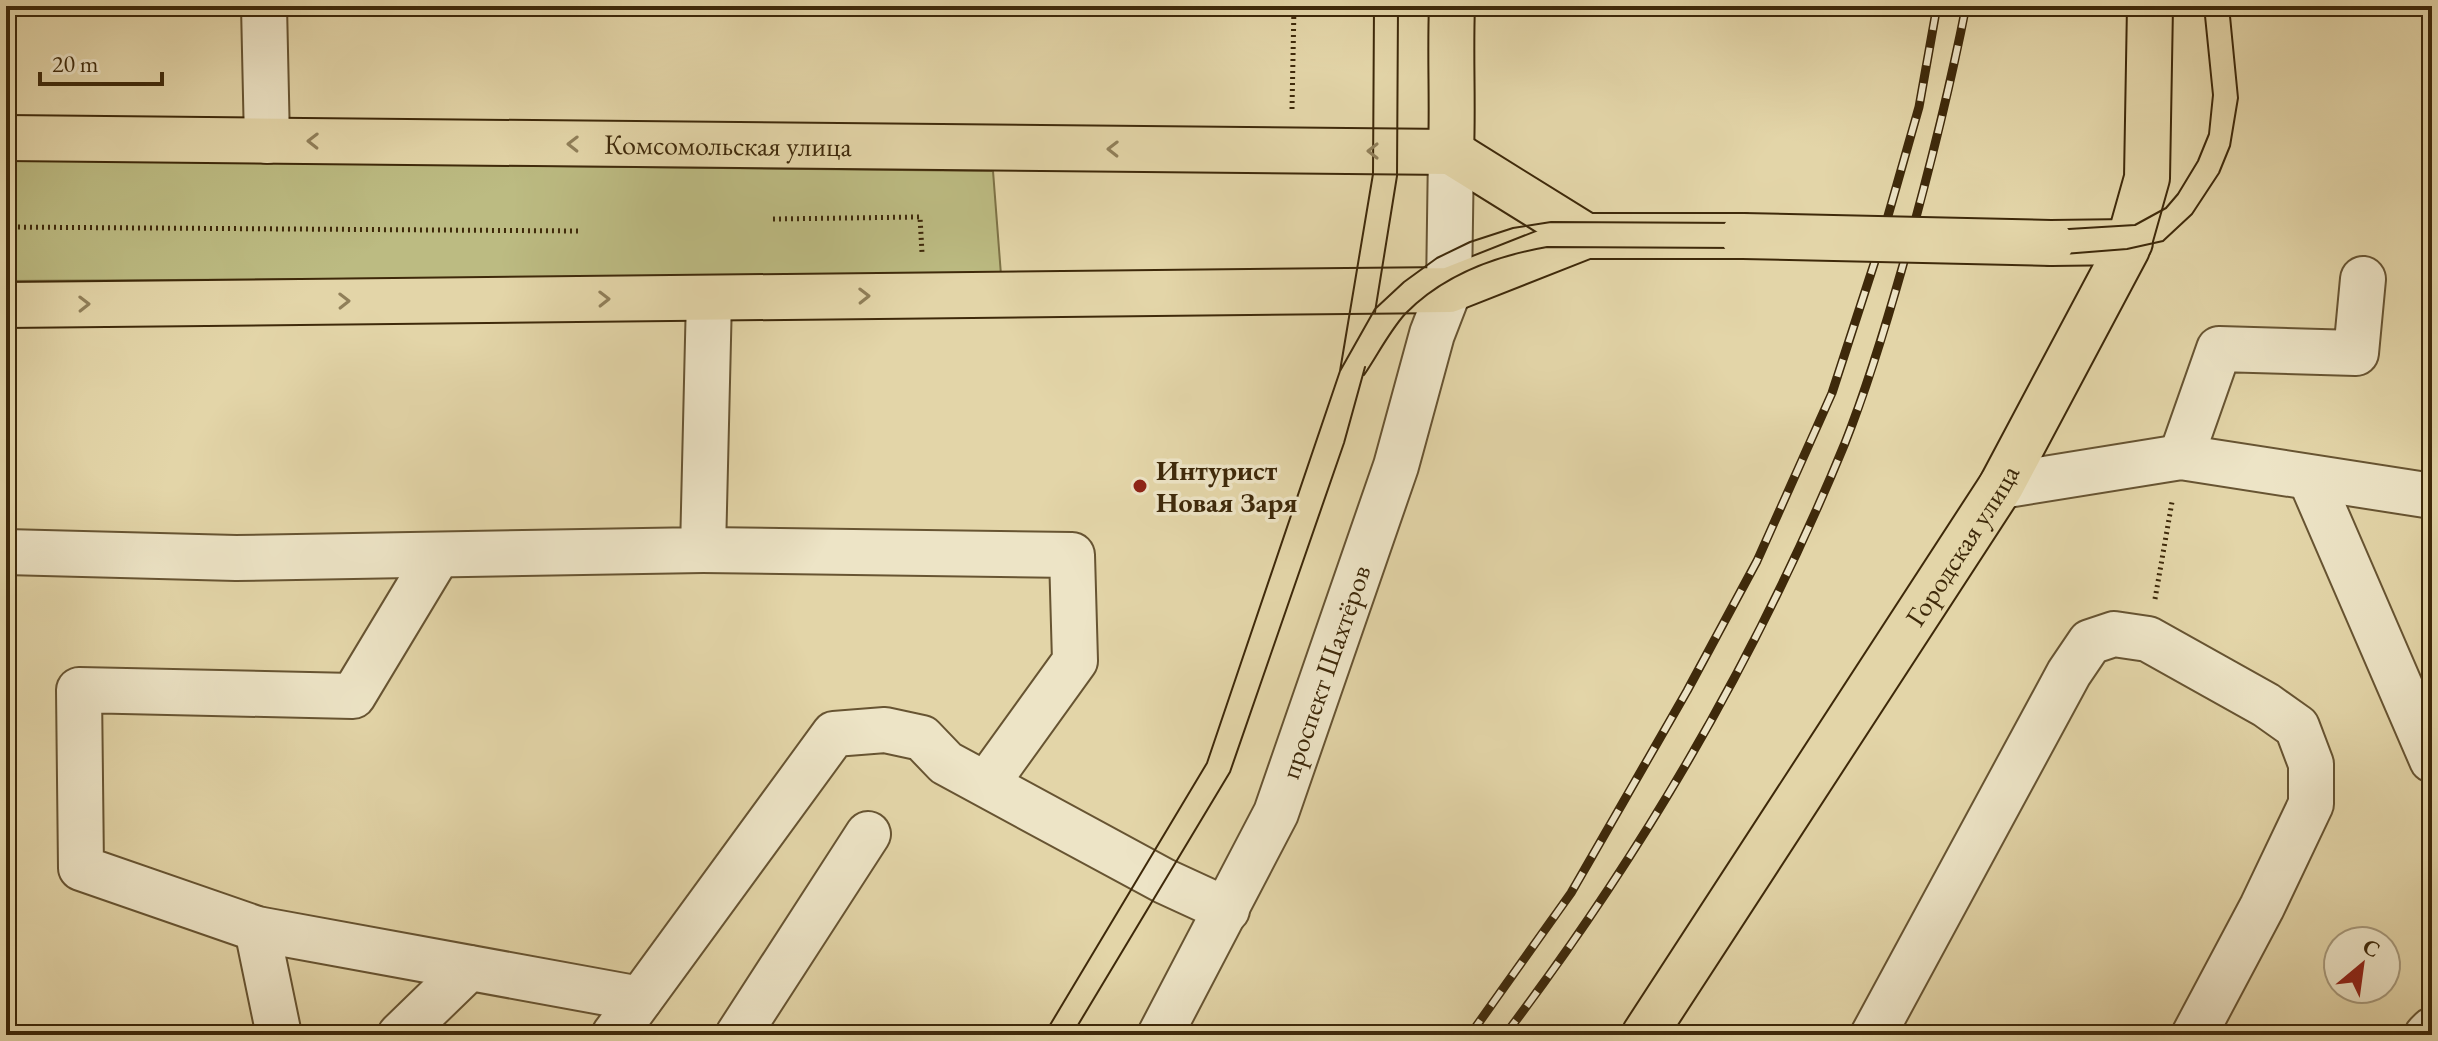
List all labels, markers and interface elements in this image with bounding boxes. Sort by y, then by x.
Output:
scale bar [40,36,162,86]
text: 20 m [52,48,99,79]
street label: Комсомольская улица [604,126,853,164]
one-way arrow [306,132,319,150]
one-way arrow [566,135,579,152]
one-way arrow [1106,140,1119,157]
one-way arrow [1366,142,1379,160]
one-way arrow [858,287,871,305]
one-way arrow [598,290,611,308]
one-way arrow [338,293,351,310]
one-way arrow [78,295,91,313]
place label: Интурист Новая Заря [1156,452,1297,520]
street label: Городская улица [1897,458,2027,633]
marker: Интурист Новая Заря [1131,477,1149,495]
street label: проспект Шахтёров [1271,560,1379,783]
north arrow [2322,925,2402,1005]
text: С [2358,931,2385,964]

